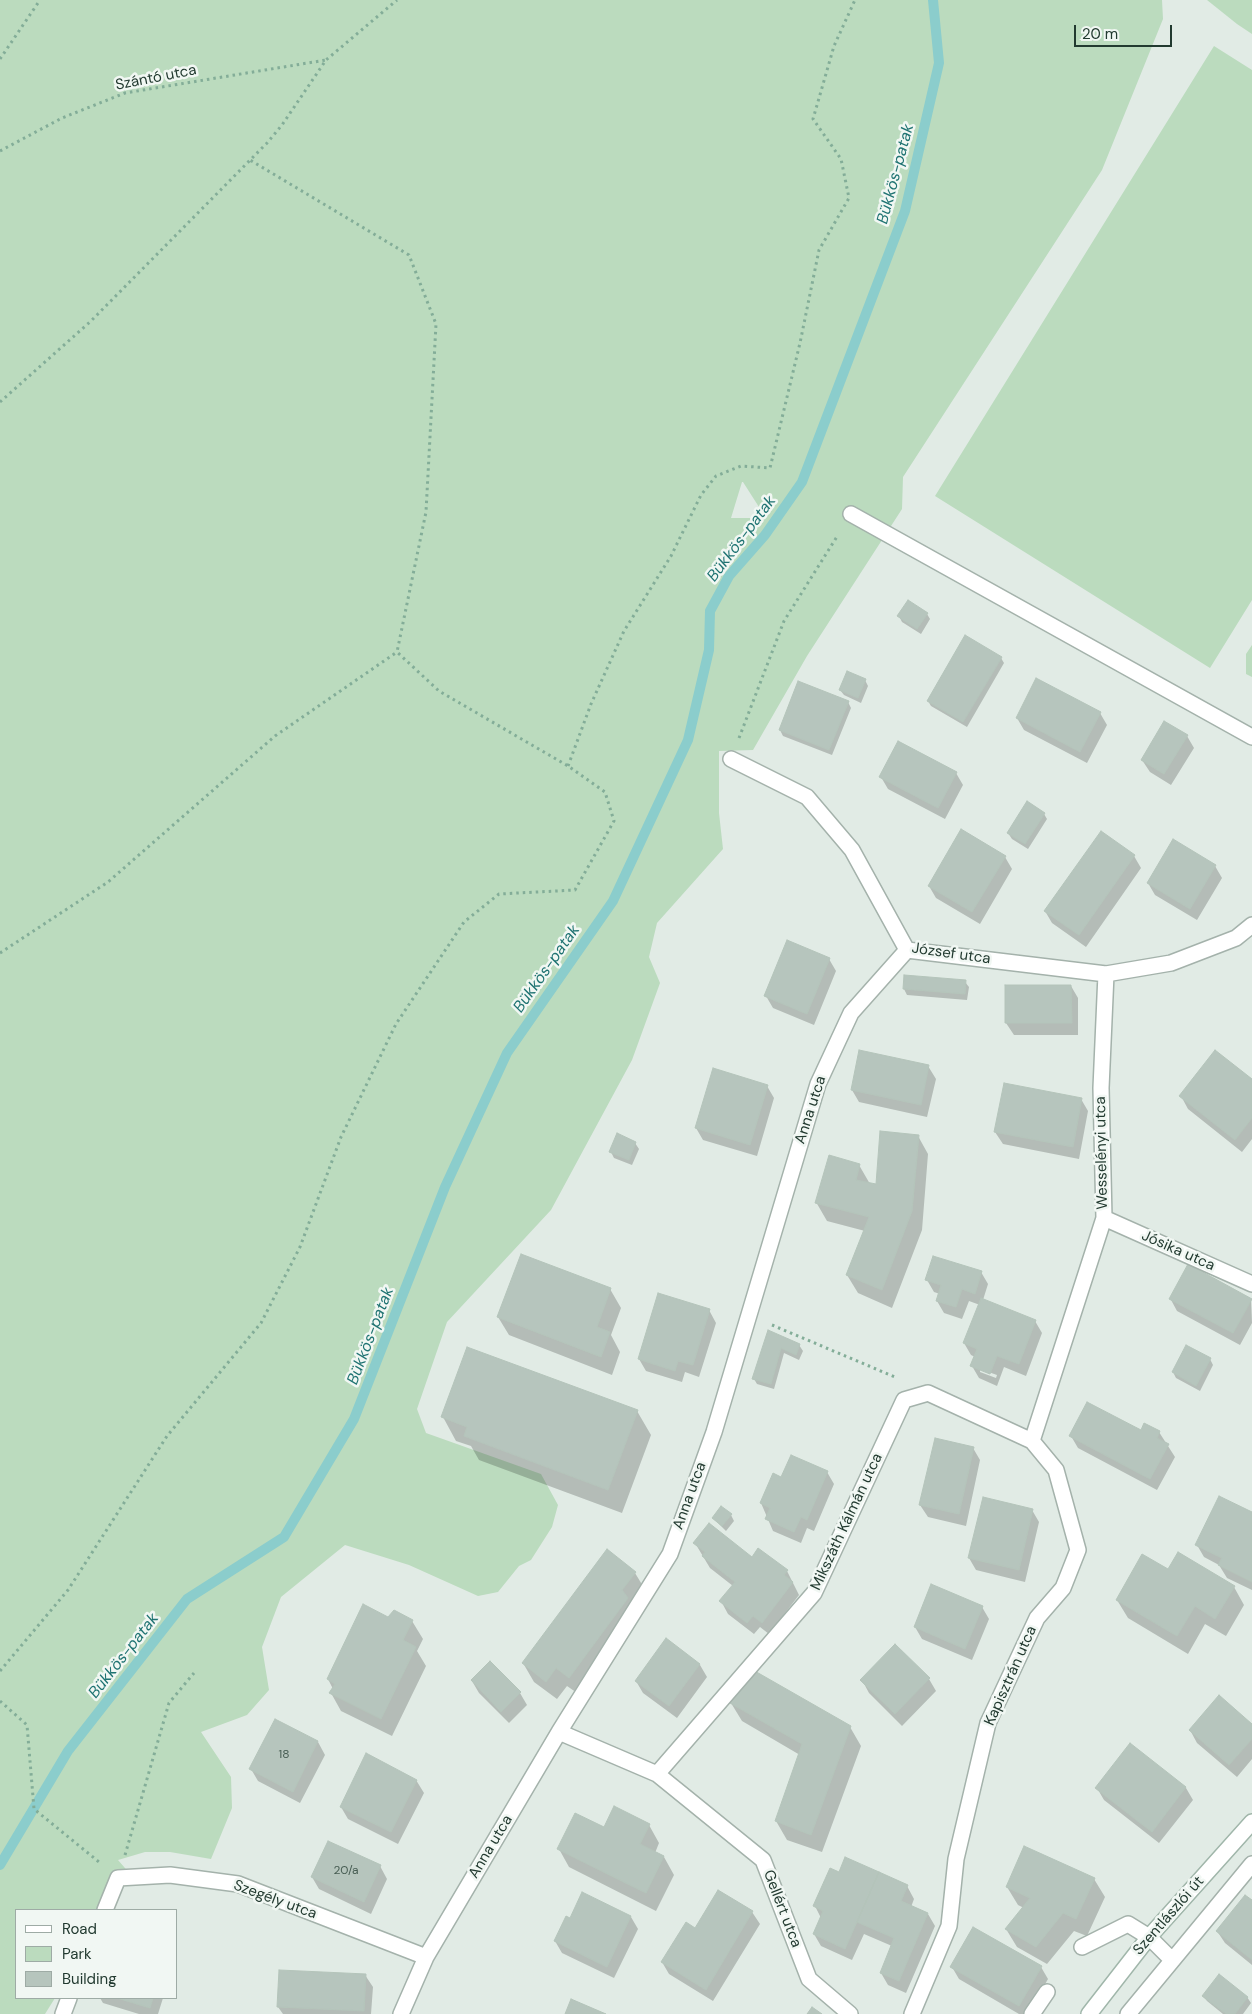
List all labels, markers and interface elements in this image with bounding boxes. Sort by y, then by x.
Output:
scale bar [1077,15,1174,47]
text: 20 m [1082,24,1118,44]
street label: Szántó utca [114,61,198,95]
water label: Bükkös-patak [873,122,919,226]
water label: Bükkös-patak [703,492,781,586]
water label: Bükkös-patak [510,921,584,1017]
street label: József utca [910,940,992,968]
street label: Anna utca [792,1074,830,1146]
street label: Wesselényi utca [1092,1096,1112,1210]
street label: Jósika utca [1139,1227,1217,1275]
water label: Bükkös-patak [344,1285,398,1387]
street label: Mikszáth Kálmán utca [807,1451,887,1593]
street label: Anna utca [670,1460,710,1532]
water label: Bükkös-patak [85,1610,163,1702]
street label: Kapisztrán utca [981,1623,1041,1729]
house number: 18 [278,1748,290,1762]
street label: Anna utca [465,1812,517,1882]
house number: 20/a [333,1864,359,1878]
street label: Gellért utca [759,1868,805,1950]
street label: Szentlászlói út [1130,1873,1208,1959]
street label: Szegély utca [231,1877,319,1923]
legend [15,1909,178,1999]
text: Road [62,1919,97,1939]
text: Park [62,1944,92,1964]
text: Building [62,1969,117,1989]

